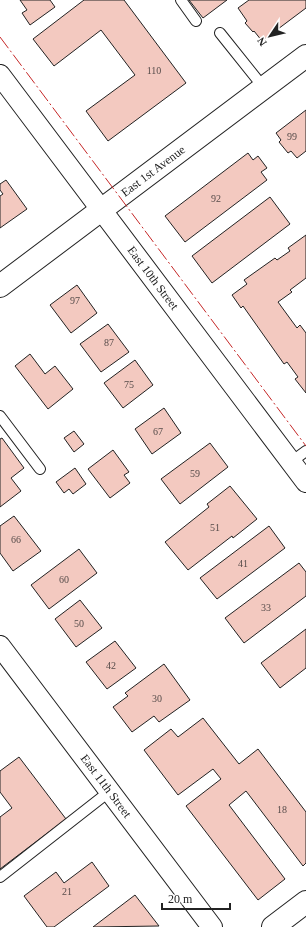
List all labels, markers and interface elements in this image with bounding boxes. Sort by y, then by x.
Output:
north arrow [250,16,290,56]
text: N [255,35,269,48]
house number: 110 [147,65,161,76]
house number: 99 [287,131,297,142]
street label: East 1st Avenue [118,142,188,200]
house number: 92 [211,193,221,204]
street label: East 10th Street [125,243,182,313]
house number: 97 [70,295,80,306]
house number: 87 [104,337,114,348]
house number: 75 [124,379,134,390]
house number: 67 [153,426,163,437]
house number: 59 [190,468,200,479]
house number: 51 [210,522,220,533]
house number: 66 [11,534,21,545]
house number: 41 [238,558,248,569]
house number: 60 [59,574,69,585]
house number: 33 [261,602,271,613]
house number: 50 [74,618,84,629]
house number: 42 [106,660,116,671]
house number: 30 [152,693,162,704]
street label: East 11th Street [78,752,135,821]
house number: 18 [277,804,287,815]
scale bar [162,885,230,911]
house number: 21 [62,886,72,897]
text: 20 m [168,892,193,906]

